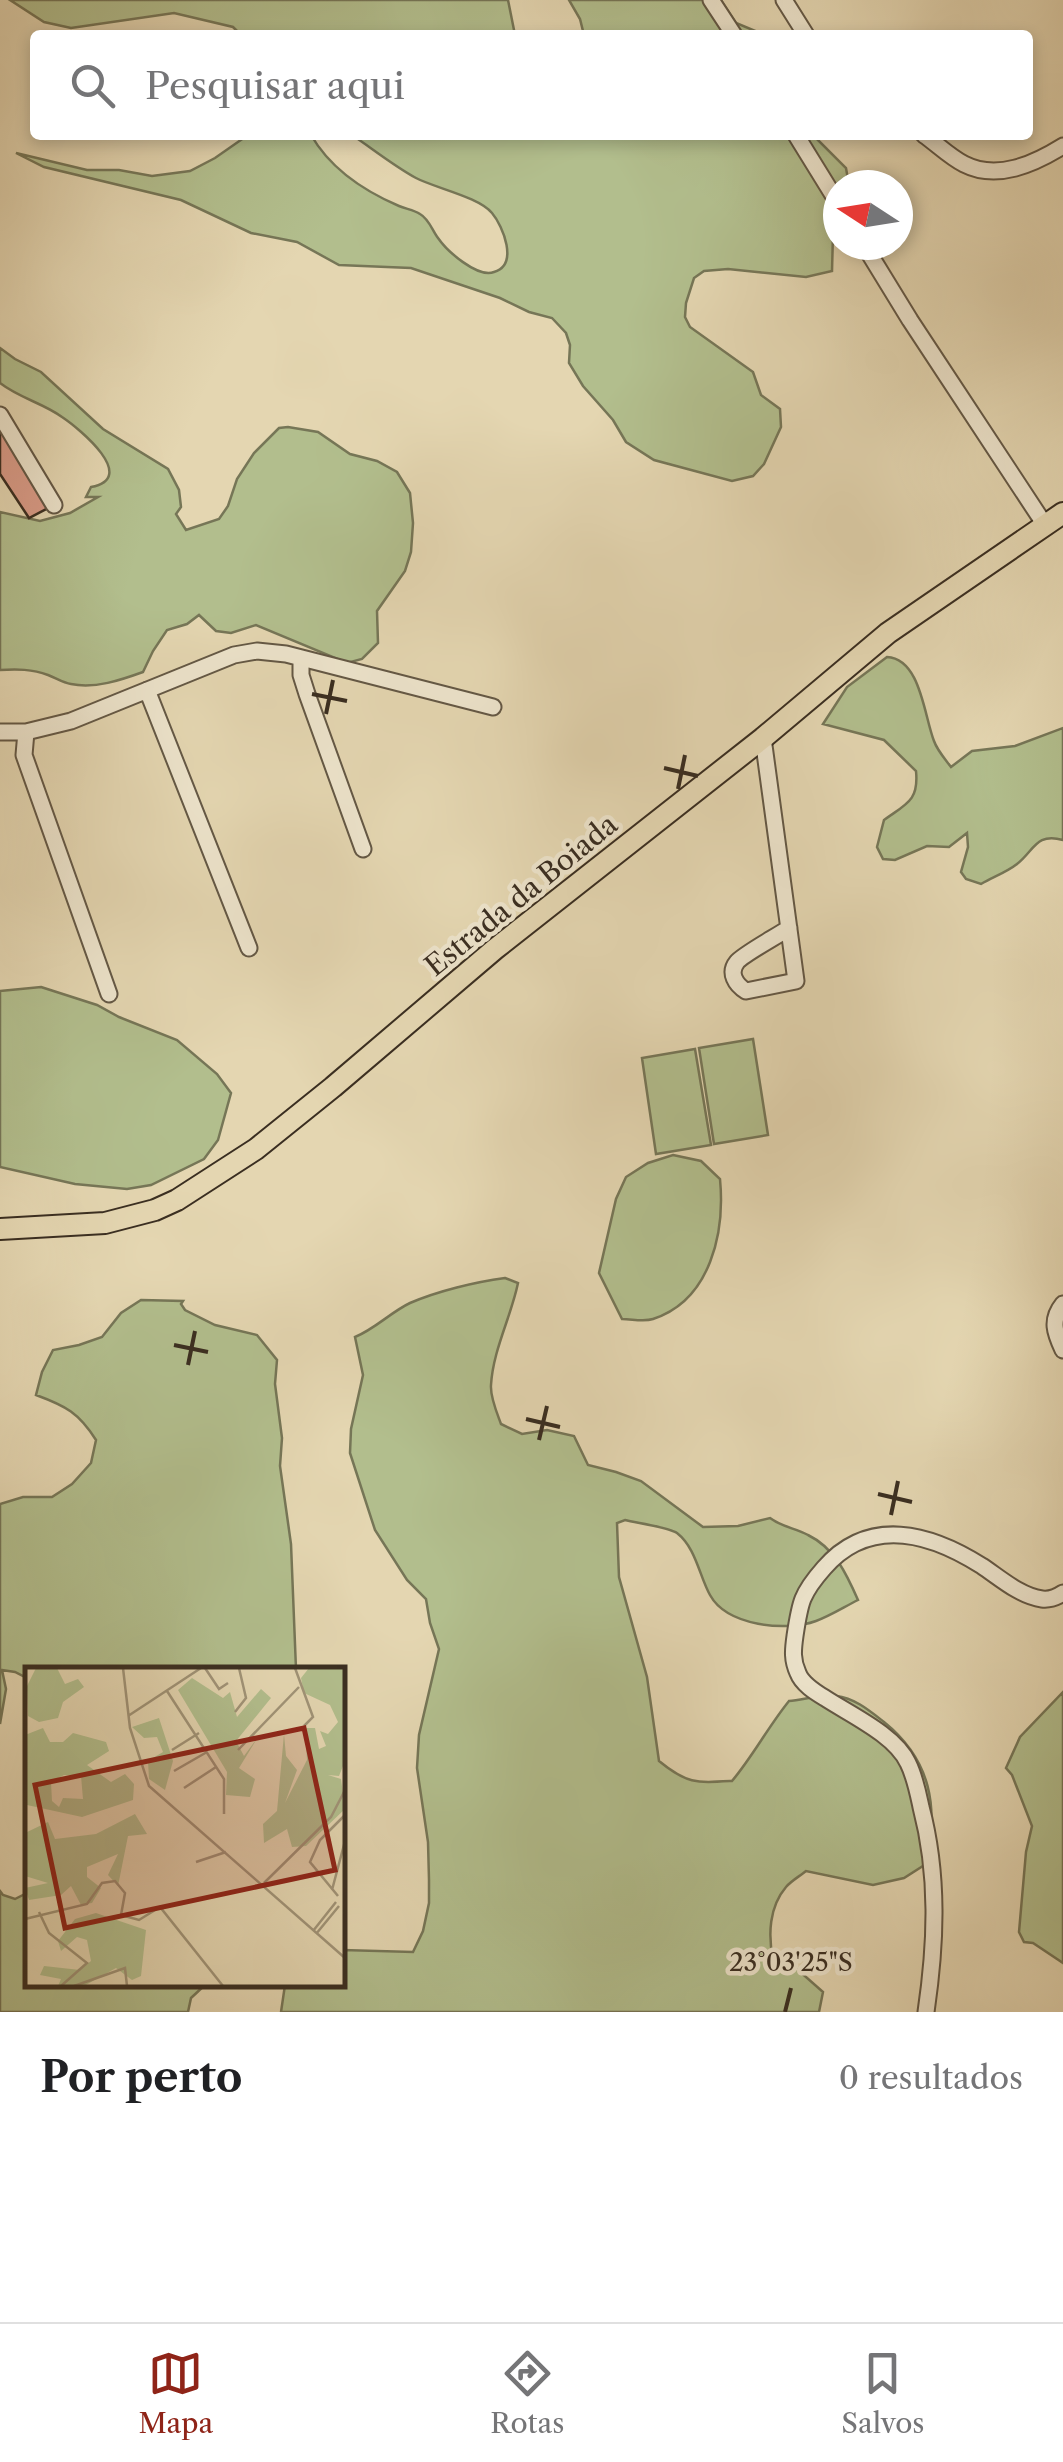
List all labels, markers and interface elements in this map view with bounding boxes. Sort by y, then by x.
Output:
search box [30,30,1033,140]
icon: search [65,58,120,113]
text: Pesquisar aqui [145,62,405,109]
north arrow [823,170,913,260]
street label: Estrada da Boiada [418,807,624,983]
inset map [25,1667,345,1987]
text: 23°03'25"S [729,1947,853,1978]
text: Por perto [40,2051,243,2103]
text: 0 resultados [839,2058,1023,2097]
tab: Mapa [138,2346,213,2440]
tab: Rotas [490,2346,564,2440]
tab: Salvos [841,2346,925,2440]

